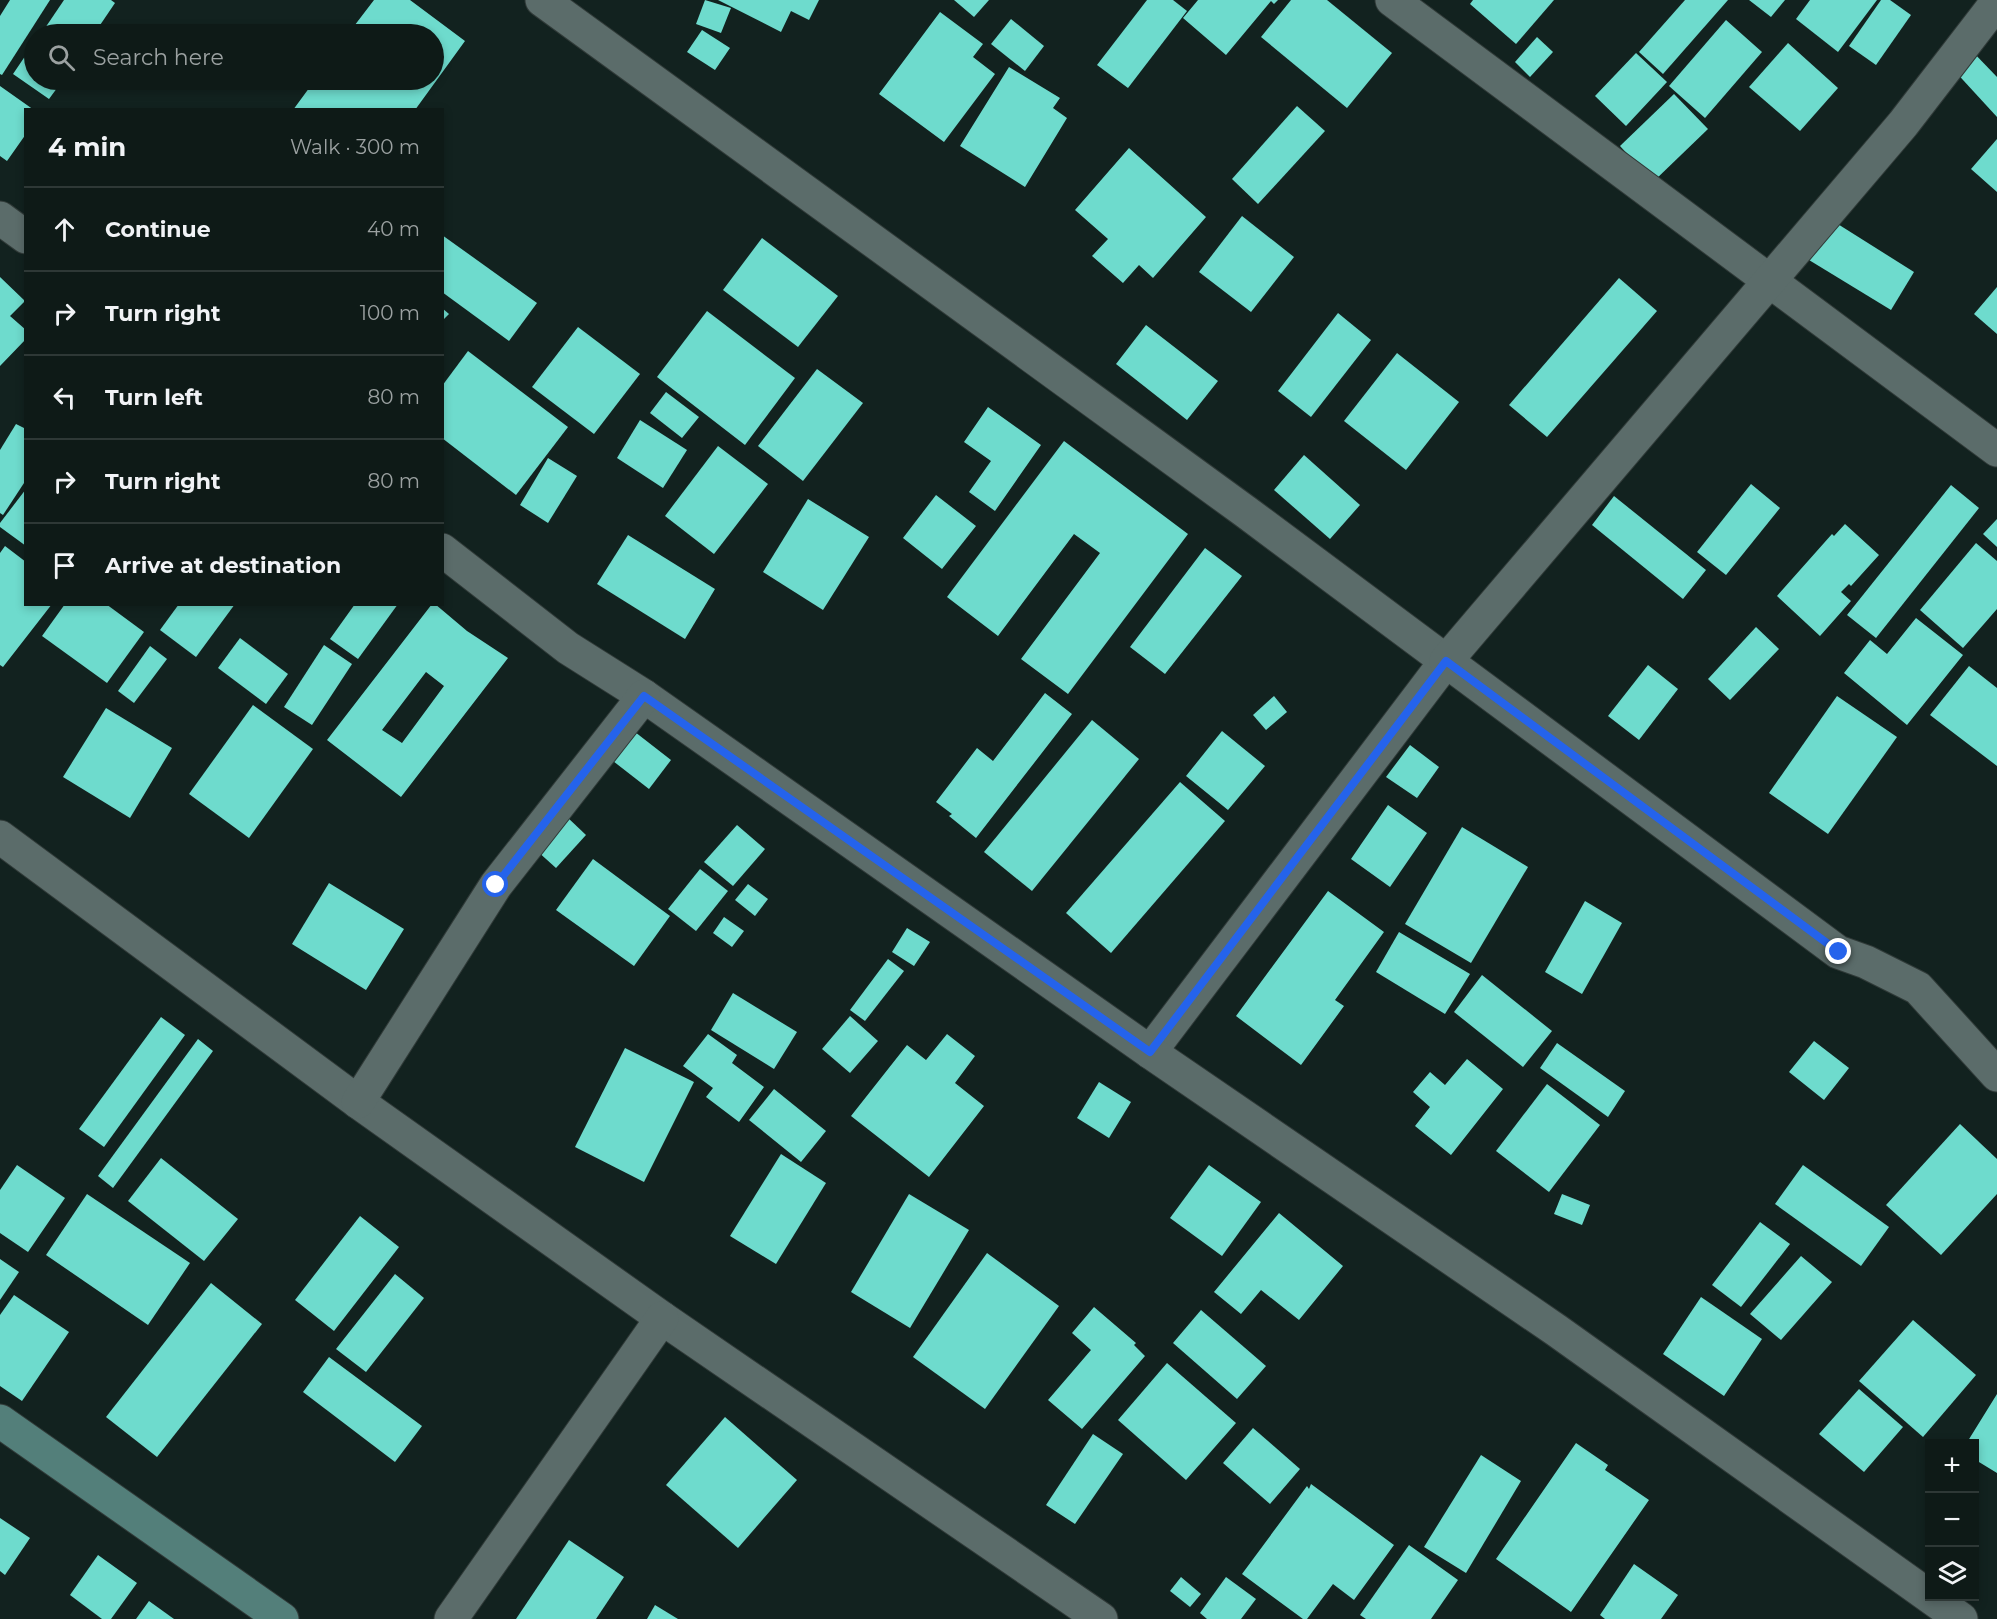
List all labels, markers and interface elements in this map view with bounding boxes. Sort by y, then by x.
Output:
search box [24,24,444,90]
icon: search [45,41,78,74]
text: Search here [93,44,224,71]
text: 4 min [48,131,126,163]
text: Walk · 300 m [290,135,420,159]
icon: ahead [48,213,81,246]
text: Continue [105,216,211,243]
text: 40 m [367,217,420,241]
icon: right [48,297,81,330]
text: Turn right [105,300,220,327]
text: 100 m [360,301,420,325]
icon: left [48,381,81,414]
text: Turn left [105,384,203,411]
text: 80 m [368,385,420,409]
icon: right [48,465,81,498]
text: Turn right [105,468,220,495]
text: 80 m [368,469,420,493]
icon: arrive [48,549,81,582]
text: Arrive at destination [105,552,341,579]
route start [482,871,508,897]
route end [1825,938,1851,964]
map controls [1925,1439,1979,1601]
button: + [1925,1439,1979,1493]
button: − [1925,1493,1979,1547]
button: layers [1925,1547,1979,1601]

